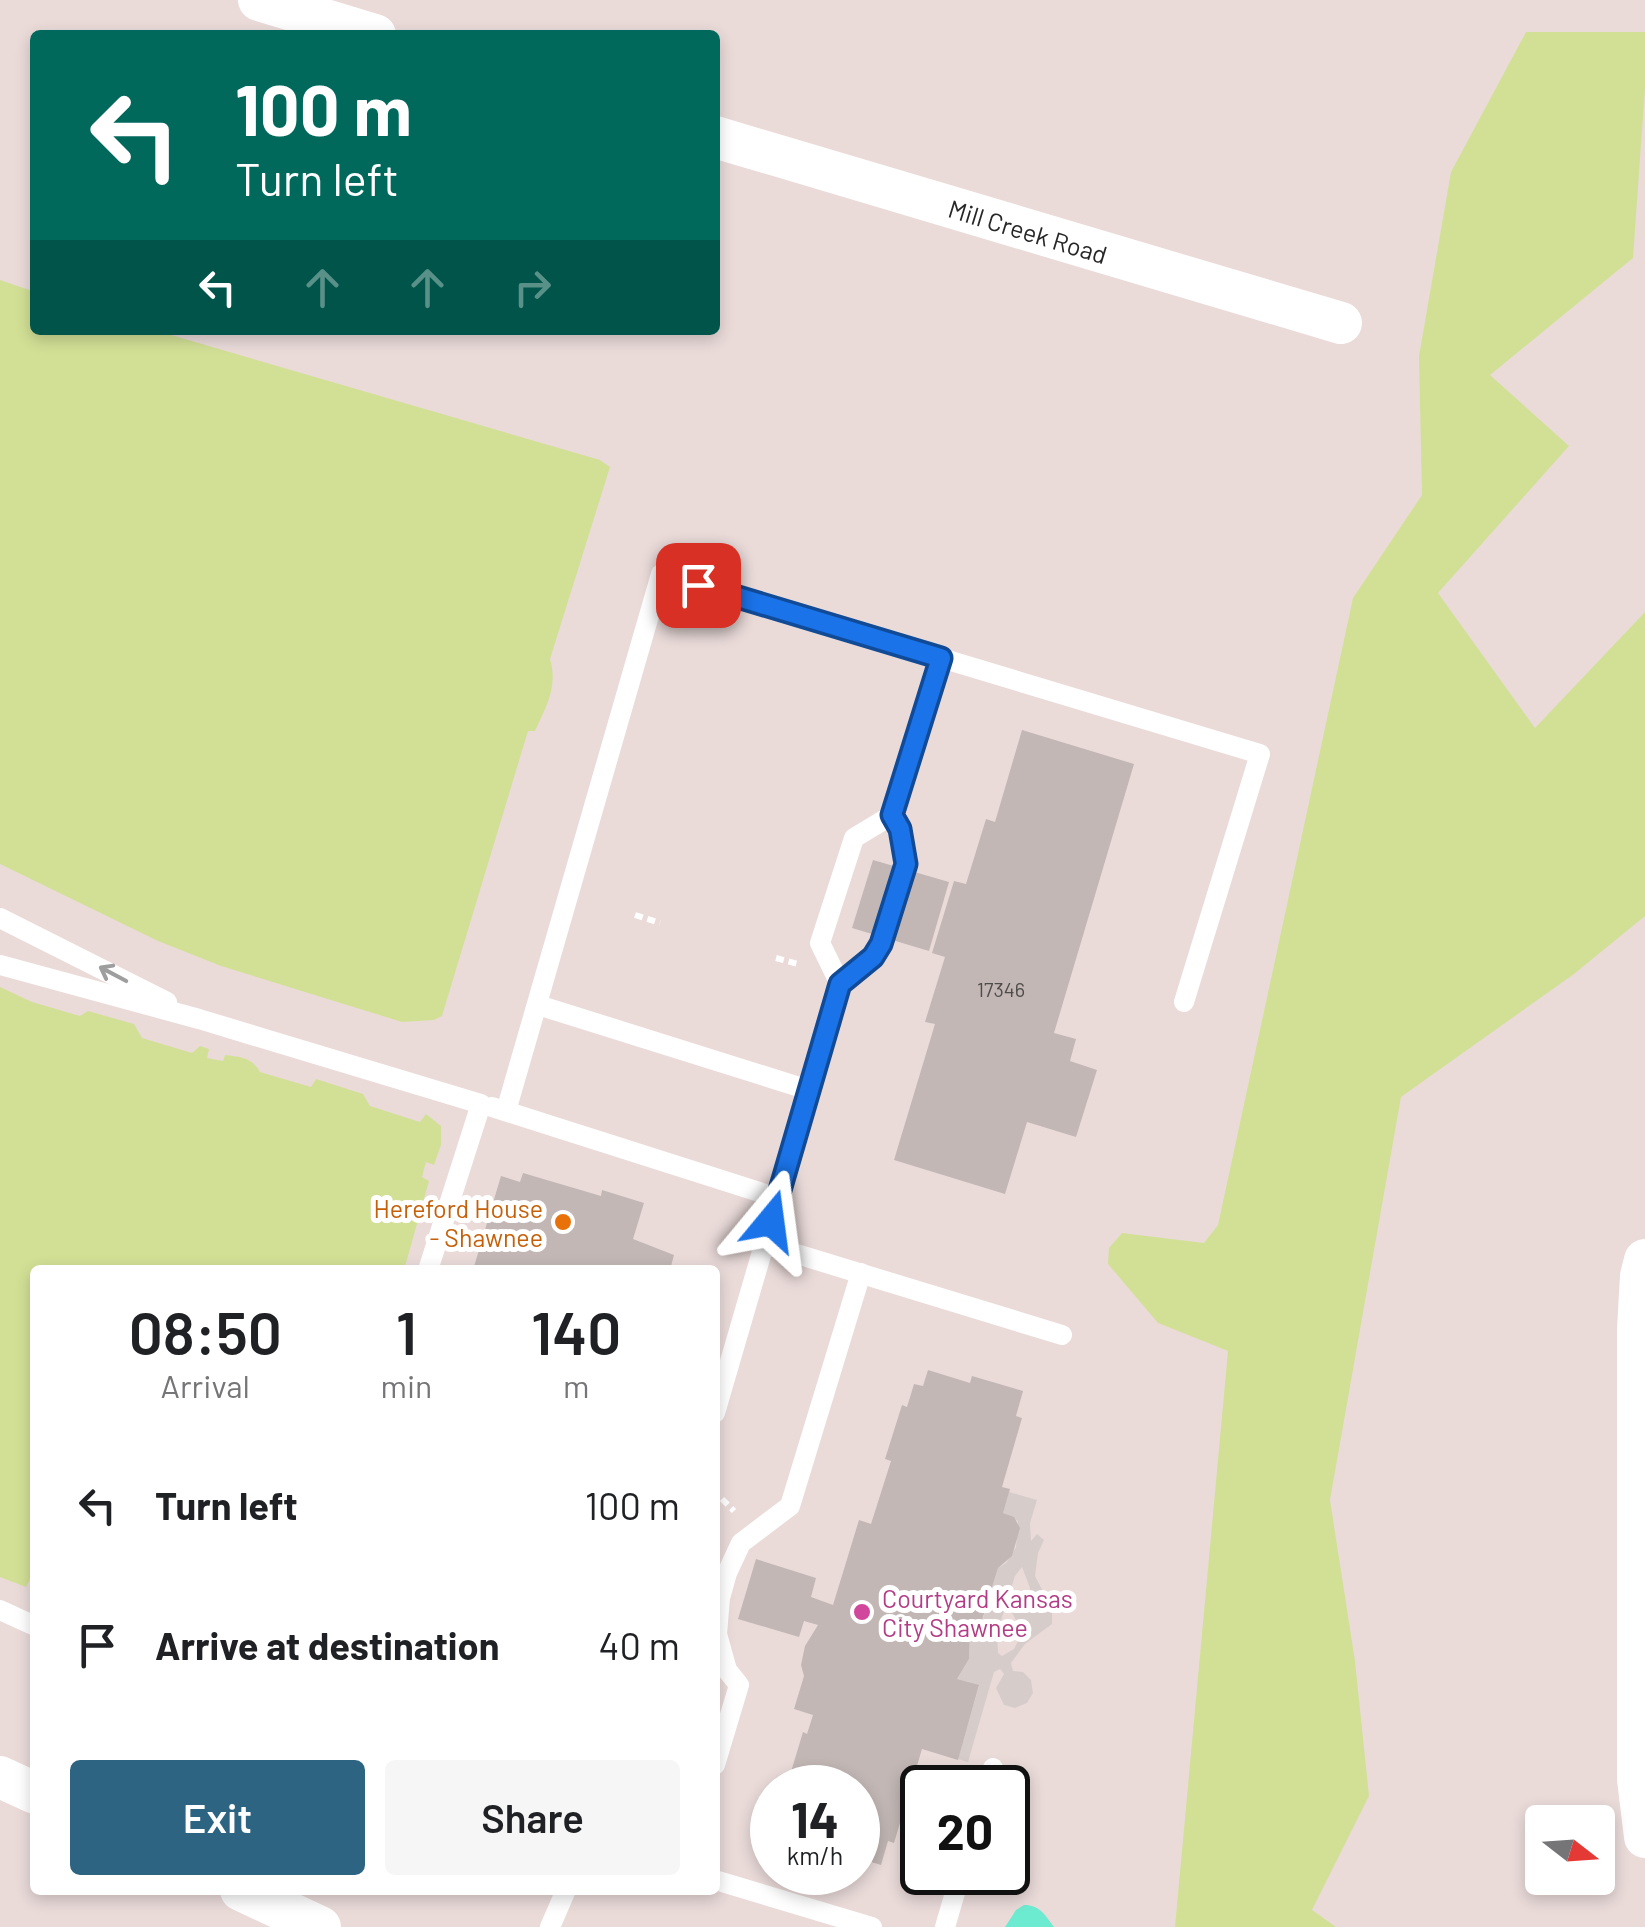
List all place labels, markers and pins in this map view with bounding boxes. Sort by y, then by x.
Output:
pin [656,543,741,628]
place label: Hereford House - Shawnee [373,1193,543,1252]
marker: Hereford House - Shawnee [552,1211,574,1233]
place label: Courtyard Kansas City Shawnee [882,1583,1073,1642]
marker: Courtyard Kansas City Shawnee [851,1601,873,1623]

